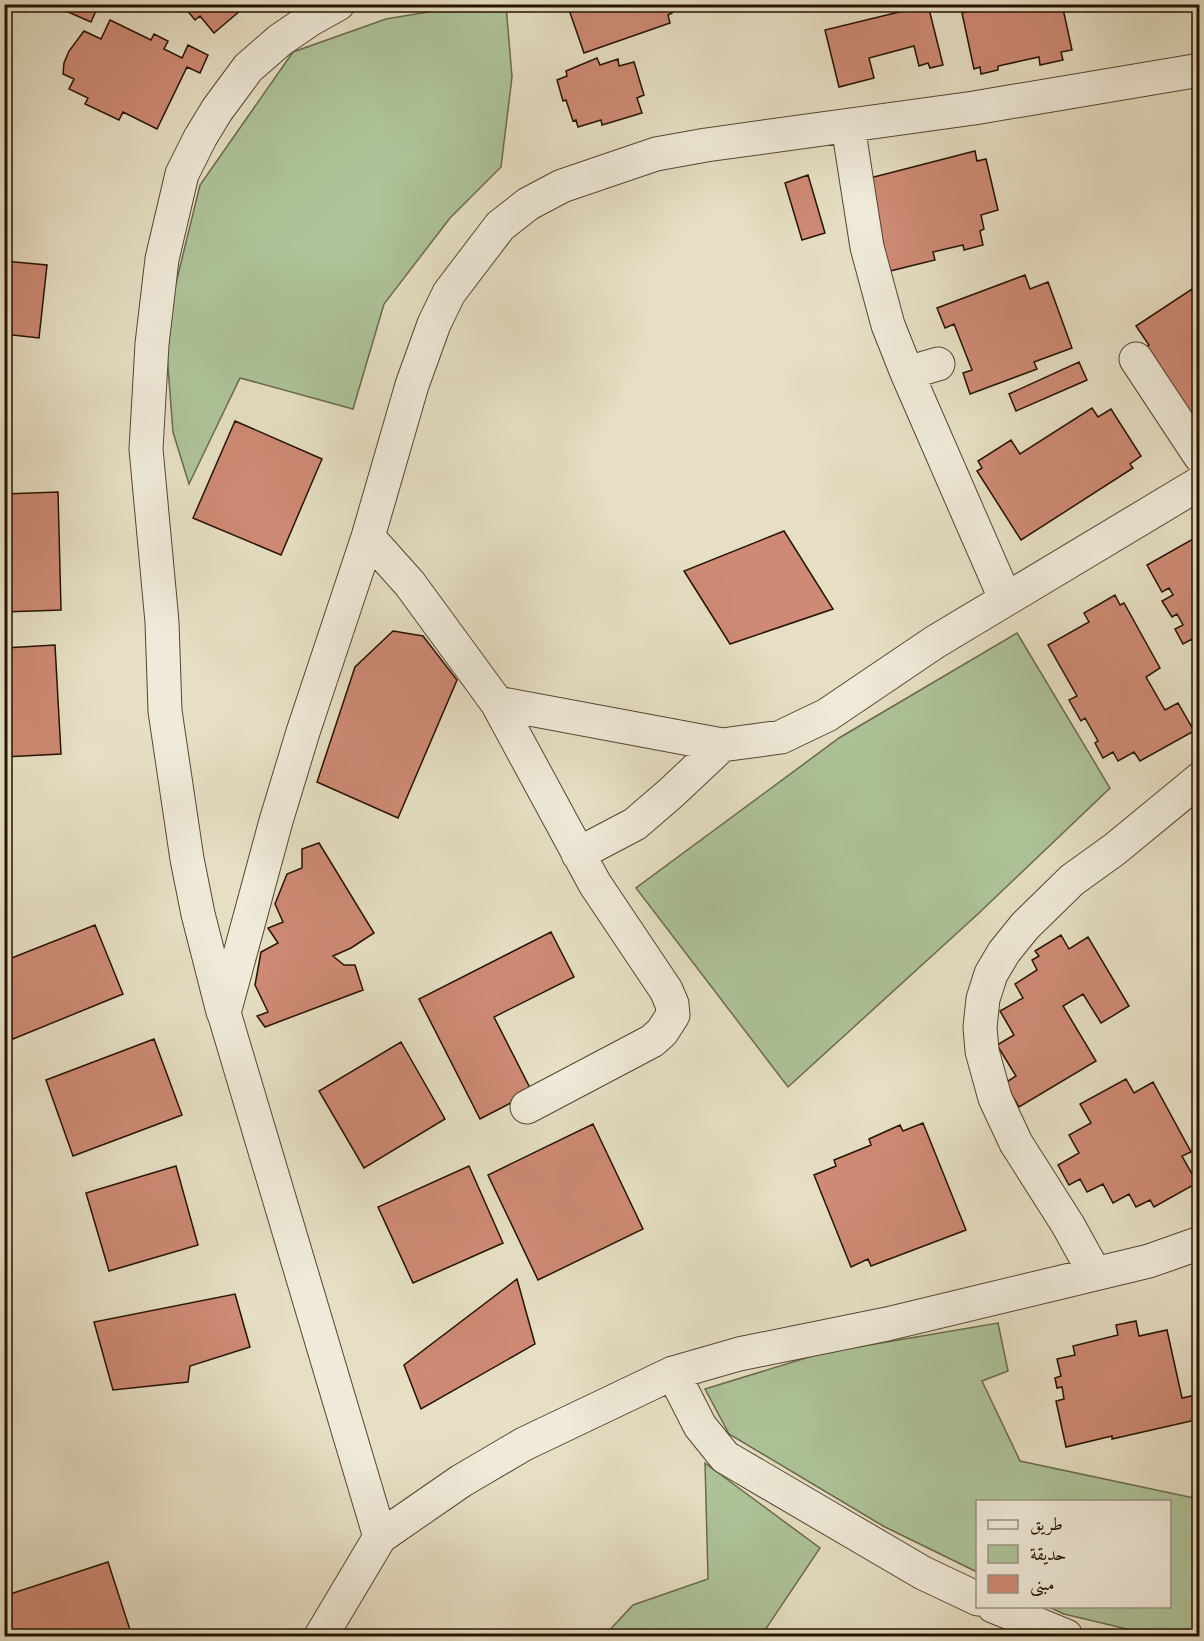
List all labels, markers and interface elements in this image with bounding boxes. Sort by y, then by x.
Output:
legend [976,1500,1171,1608]
text: طريق [1030,1512,1063,1536]
text: حديقة [1030,1542,1066,1565]
text: مبنى [1030,1572,1055,1597]

